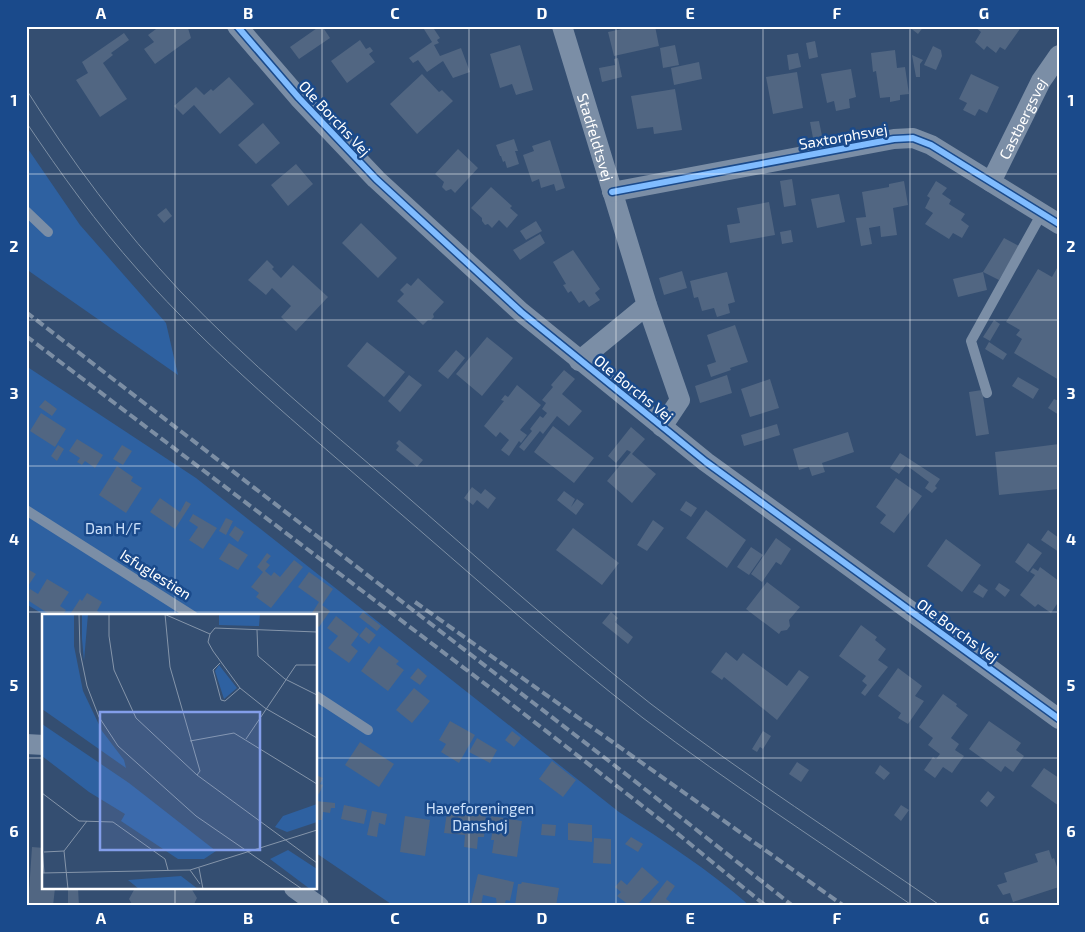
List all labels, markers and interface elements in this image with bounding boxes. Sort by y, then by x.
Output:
text: A [96,3,107,22]
text: B [243,3,253,22]
text: C [390,3,400,22]
text: D [537,3,548,22]
text: E [685,3,695,22]
text: F [833,3,842,22]
text: G [979,3,989,22]
street label: Castbergsvej [995,74,1051,162]
street label: Ole Borchs Vej [295,77,375,160]
text: 1 [11,90,17,109]
text: 1 [1068,90,1074,109]
street label: Stadfeldtsvej [574,91,618,183]
street label: Saxtorphsvej [797,119,889,154]
text: 2 [9,236,19,255]
text: 2 [1066,236,1076,255]
street label: Ole Borchs Vej [590,351,677,426]
text: 3 [9,383,19,402]
text: 3 [1066,383,1076,402]
park label: Dan H/F [85,519,141,537]
text: 4 [9,529,19,548]
text: 4 [1066,529,1076,548]
street label: Isfuglestien [117,545,195,603]
street label: Ole Borchs Vej [913,594,1002,666]
inset map [42,614,318,890]
text: 5 [10,675,19,694]
text: 5 [1067,675,1076,694]
park label: Haveforeningen Danshøj [426,799,534,835]
text: 6 [9,821,19,840]
text: 6 [1066,821,1076,840]
text: A [96,908,107,927]
text: B [243,908,253,927]
text: C [390,908,400,927]
text: D [537,908,548,927]
text: E [685,908,695,927]
text: F [833,908,842,927]
text: G [979,908,989,927]

